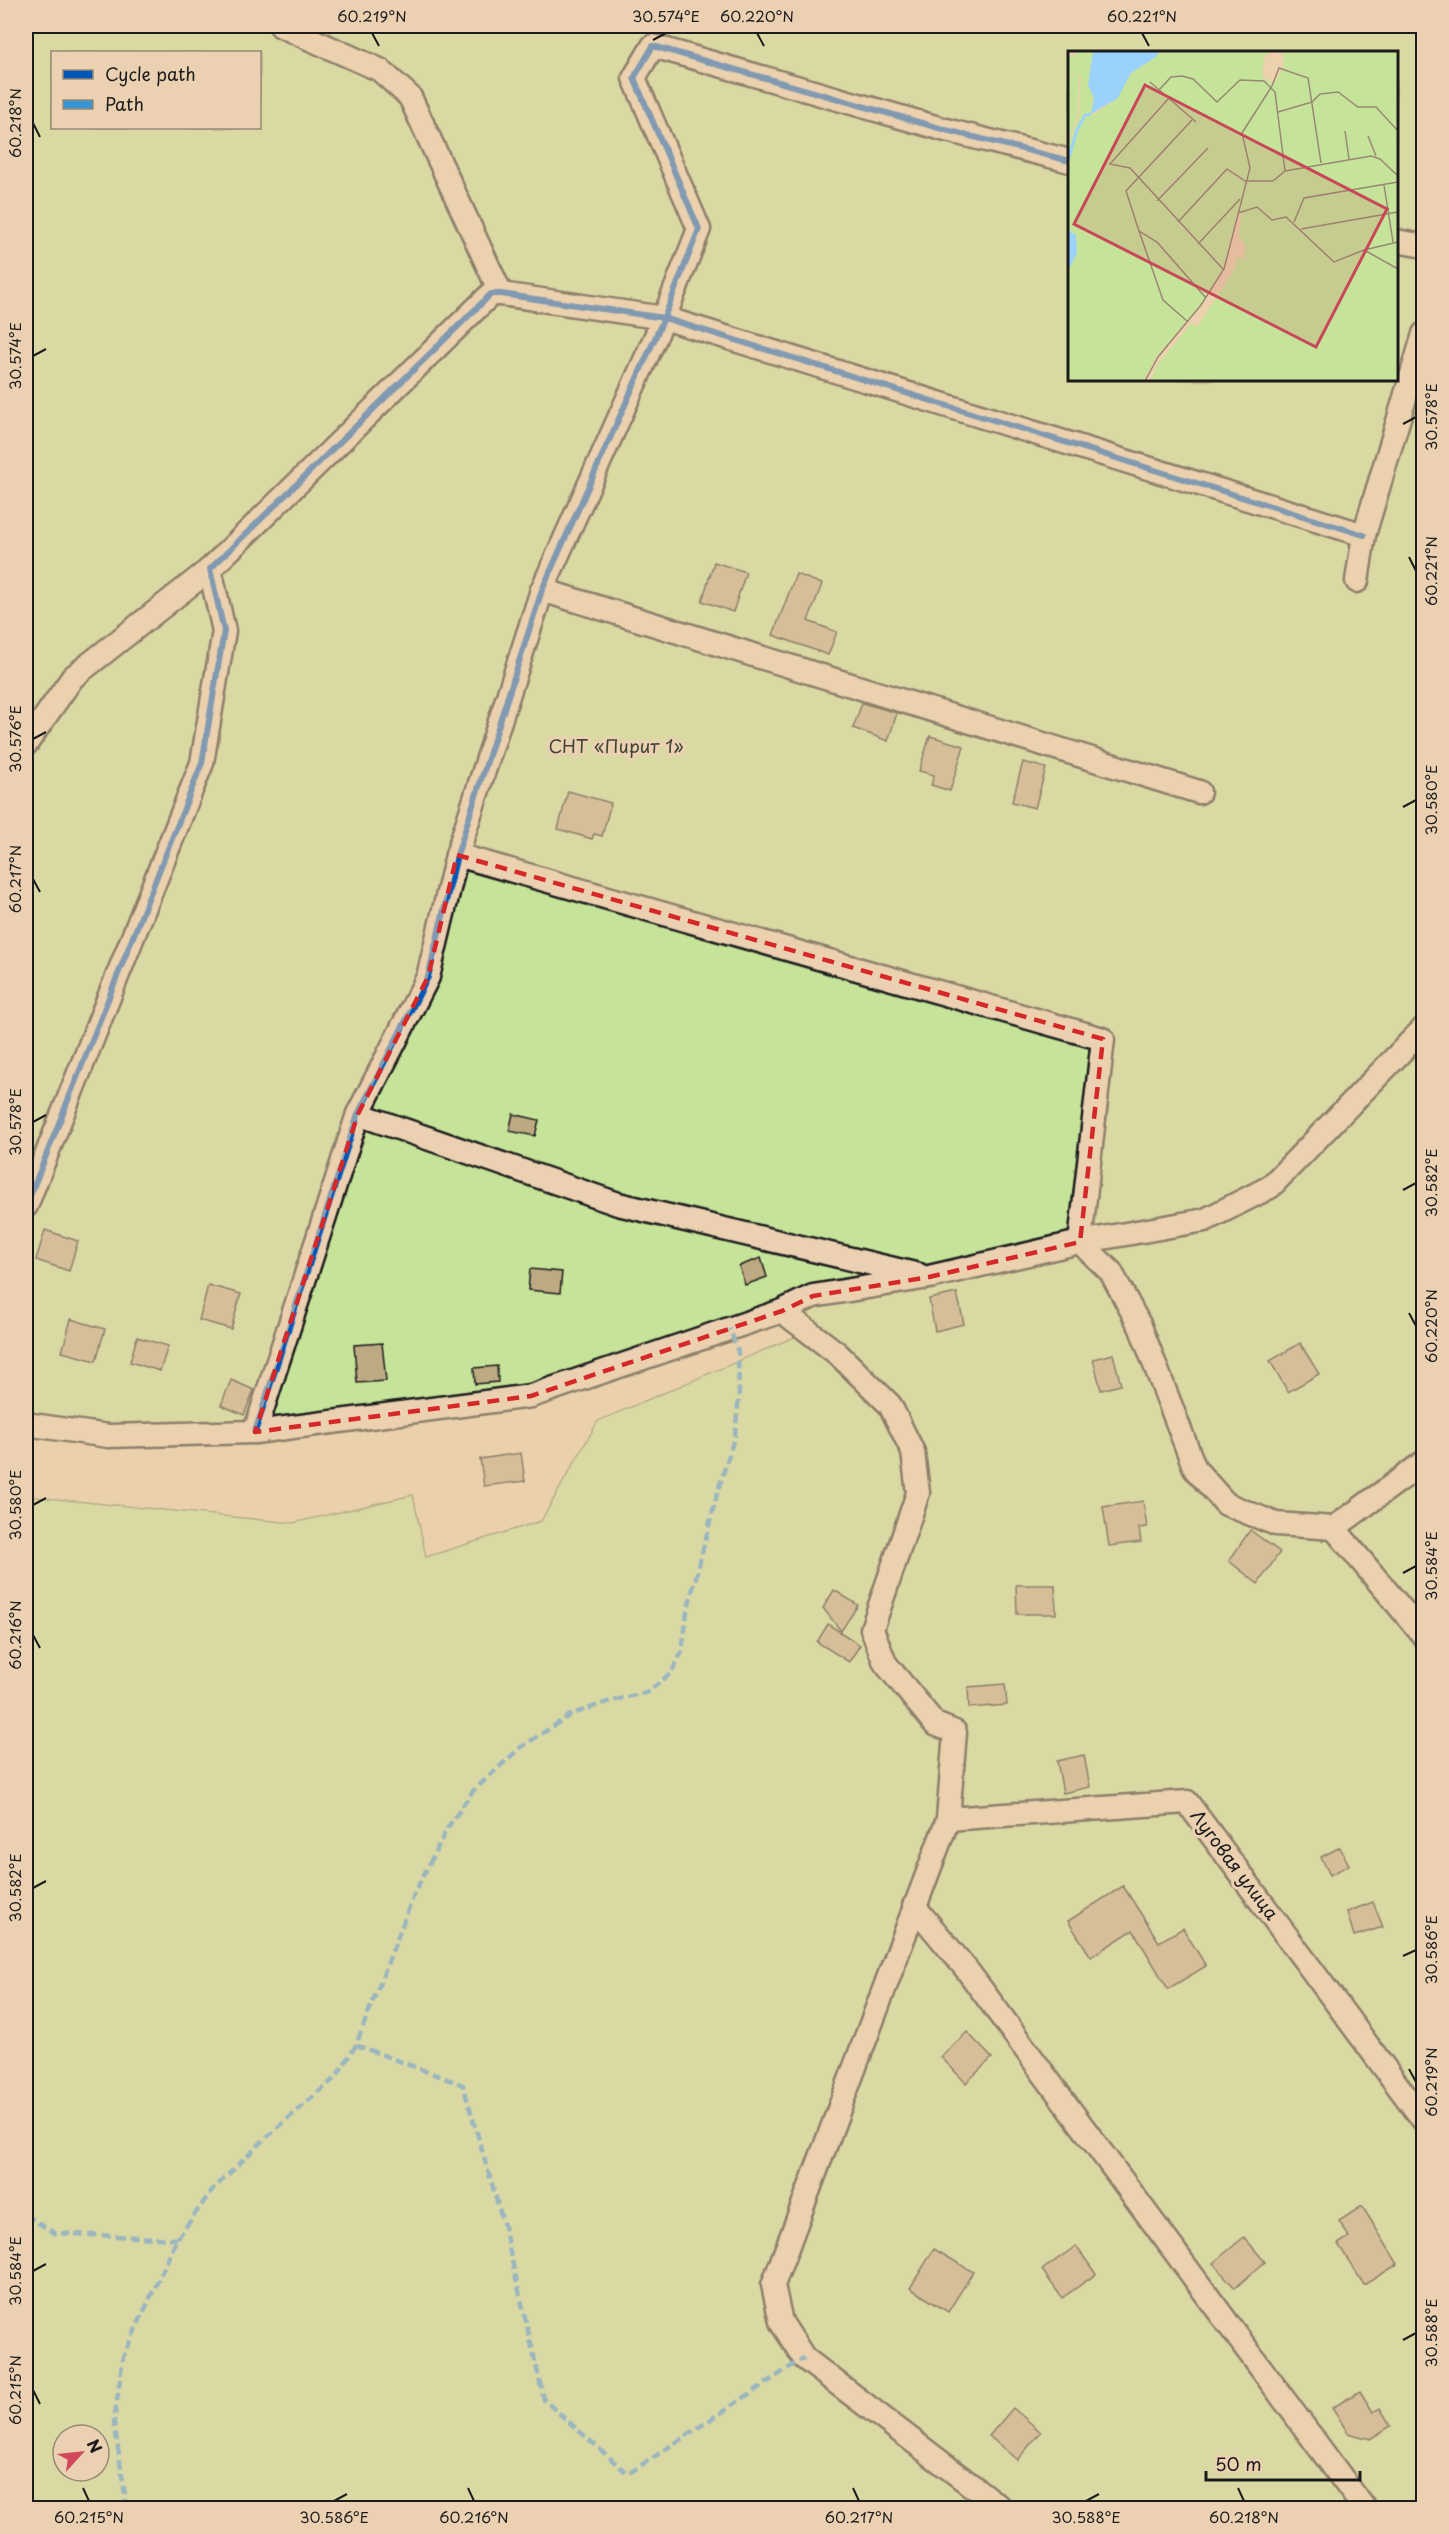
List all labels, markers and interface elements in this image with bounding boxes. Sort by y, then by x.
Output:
text: 60.219°N [337,4,407,27]
text: 30.574°E [632,4,700,27]
text: 60.220°N [720,4,794,27]
text: 60.221°N [1107,4,1177,27]
legend [51,51,261,129]
inset map [1068,51,1398,381]
text: Cycle path [105,60,196,87]
text: 60.218°N [3,88,26,158]
text: Path [105,90,144,117]
text: 30.574°E [3,322,26,390]
text: 30.578°E [1419,383,1442,451]
text: 60.221°N [1419,536,1442,606]
text: 30.576°E [3,705,26,773]
park label: СНТ «Пирит 1» [548,732,684,759]
text: 30.580°E [1419,765,1442,835]
text: 60.217°N [3,845,26,913]
text: 30.578°E [3,1088,26,1156]
text: 30.582°E [1419,1148,1442,1218]
text: 60.220°N [1419,1289,1442,1363]
text: 30.580°E [3,1470,26,1540]
text: 30.584°E [1419,1531,1442,1601]
text: 60.216°N [3,1600,26,1670]
street label: Луговая улица [1185,1803,1286,1926]
text: 30.582°E [3,1853,26,1923]
text: 30.586°E [1419,1915,1442,1985]
text: 60.219°N [1419,2047,1442,2117]
text: 30.584°E [3,2236,26,2306]
text: 30.588°E [1419,2298,1442,2368]
text: 60.215°N [3,2355,26,2425]
north arrow [51,2423,111,2483]
text: N [82,2435,109,2457]
scale bar [1206,2444,1360,2482]
text: 50 m [1215,2450,1262,2477]
text: 60.215°N [54,2505,124,2528]
text: 30.586°E [299,2505,369,2528]
text: 60.216°N [439,2505,509,2528]
text: 60.217°N [825,2505,893,2528]
text: 30.588°E [1051,2505,1121,2528]
text: 60.218°N [1209,2505,1279,2528]

